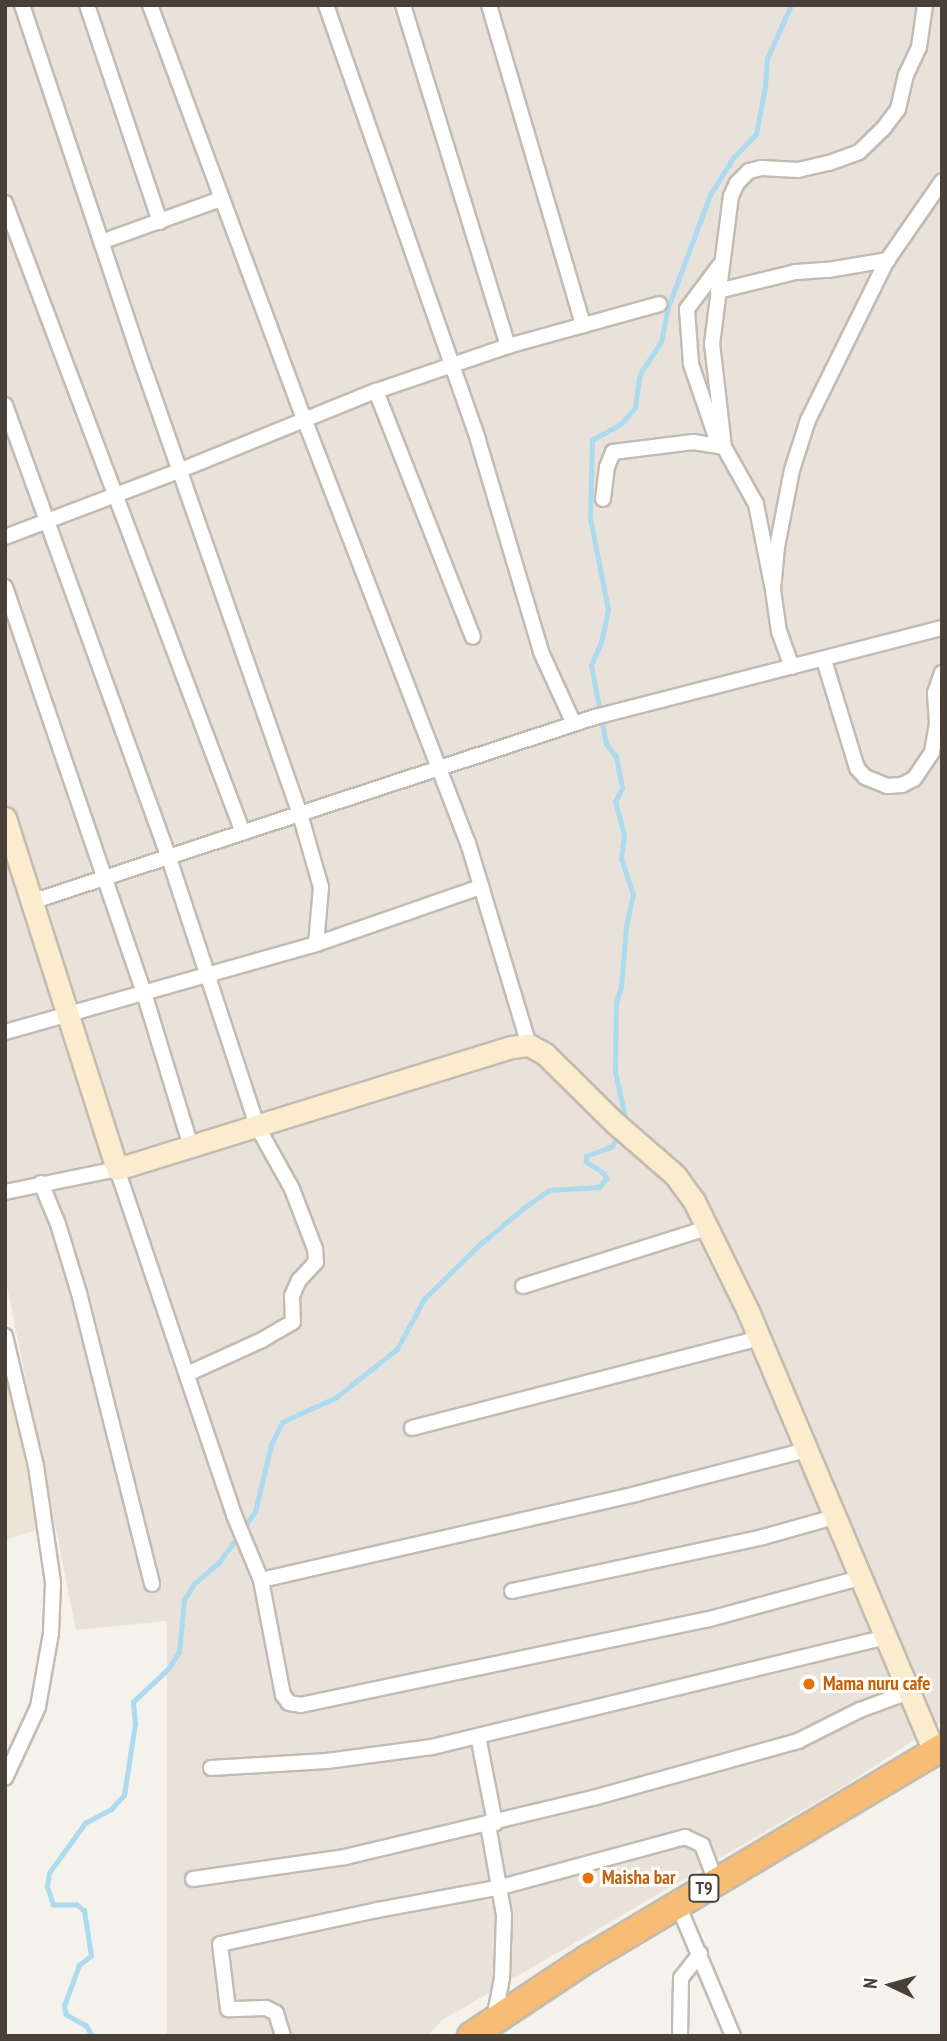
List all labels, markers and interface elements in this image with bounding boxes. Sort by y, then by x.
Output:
place label: Mama nuru cafe [823,1673,930,1695]
marker: Mama nuru cafe [801,1676,817,1692]
place label: Maisha bar [602,1867,675,1889]
marker: Maisha bar [580,1870,596,1886]
road number: T9 [688,1874,720,1902]
north arrow [856,1950,926,2020]
text: N [858,1977,882,1989]

